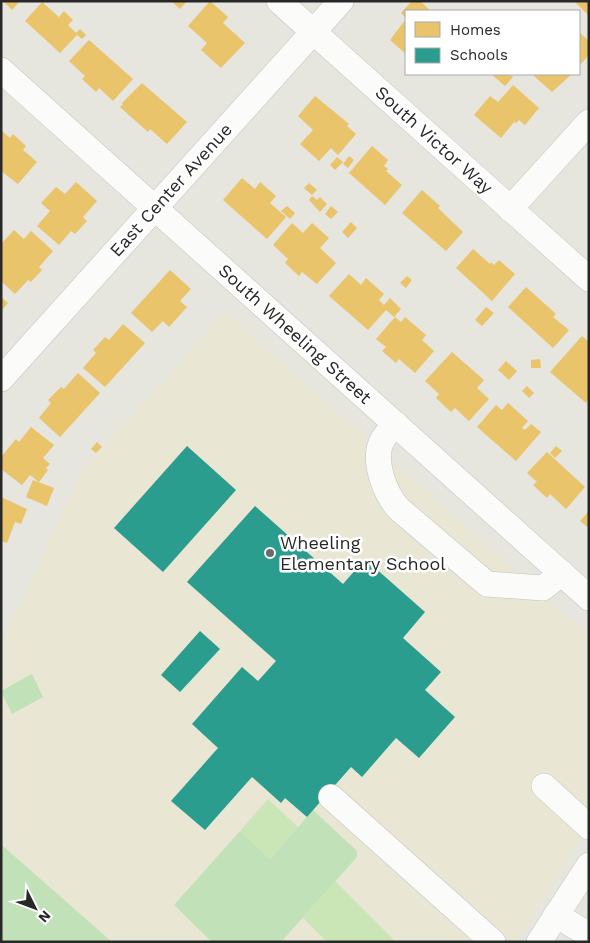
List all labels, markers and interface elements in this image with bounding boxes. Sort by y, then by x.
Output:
legend [405,10,580,75]
text: Homes [450,21,501,39]
text: Schools [450,46,508,64]
street label: South Victor Way [371,81,498,198]
street label: East Center Avenue [105,119,236,261]
street label: South Wheeling Street [215,259,376,408]
place label: Wheeling Elementary School [280,532,446,574]
marker: Wheeling Elementary School [264,547,276,559]
north arrow [10,883,60,933]
text: N [35,907,54,926]

